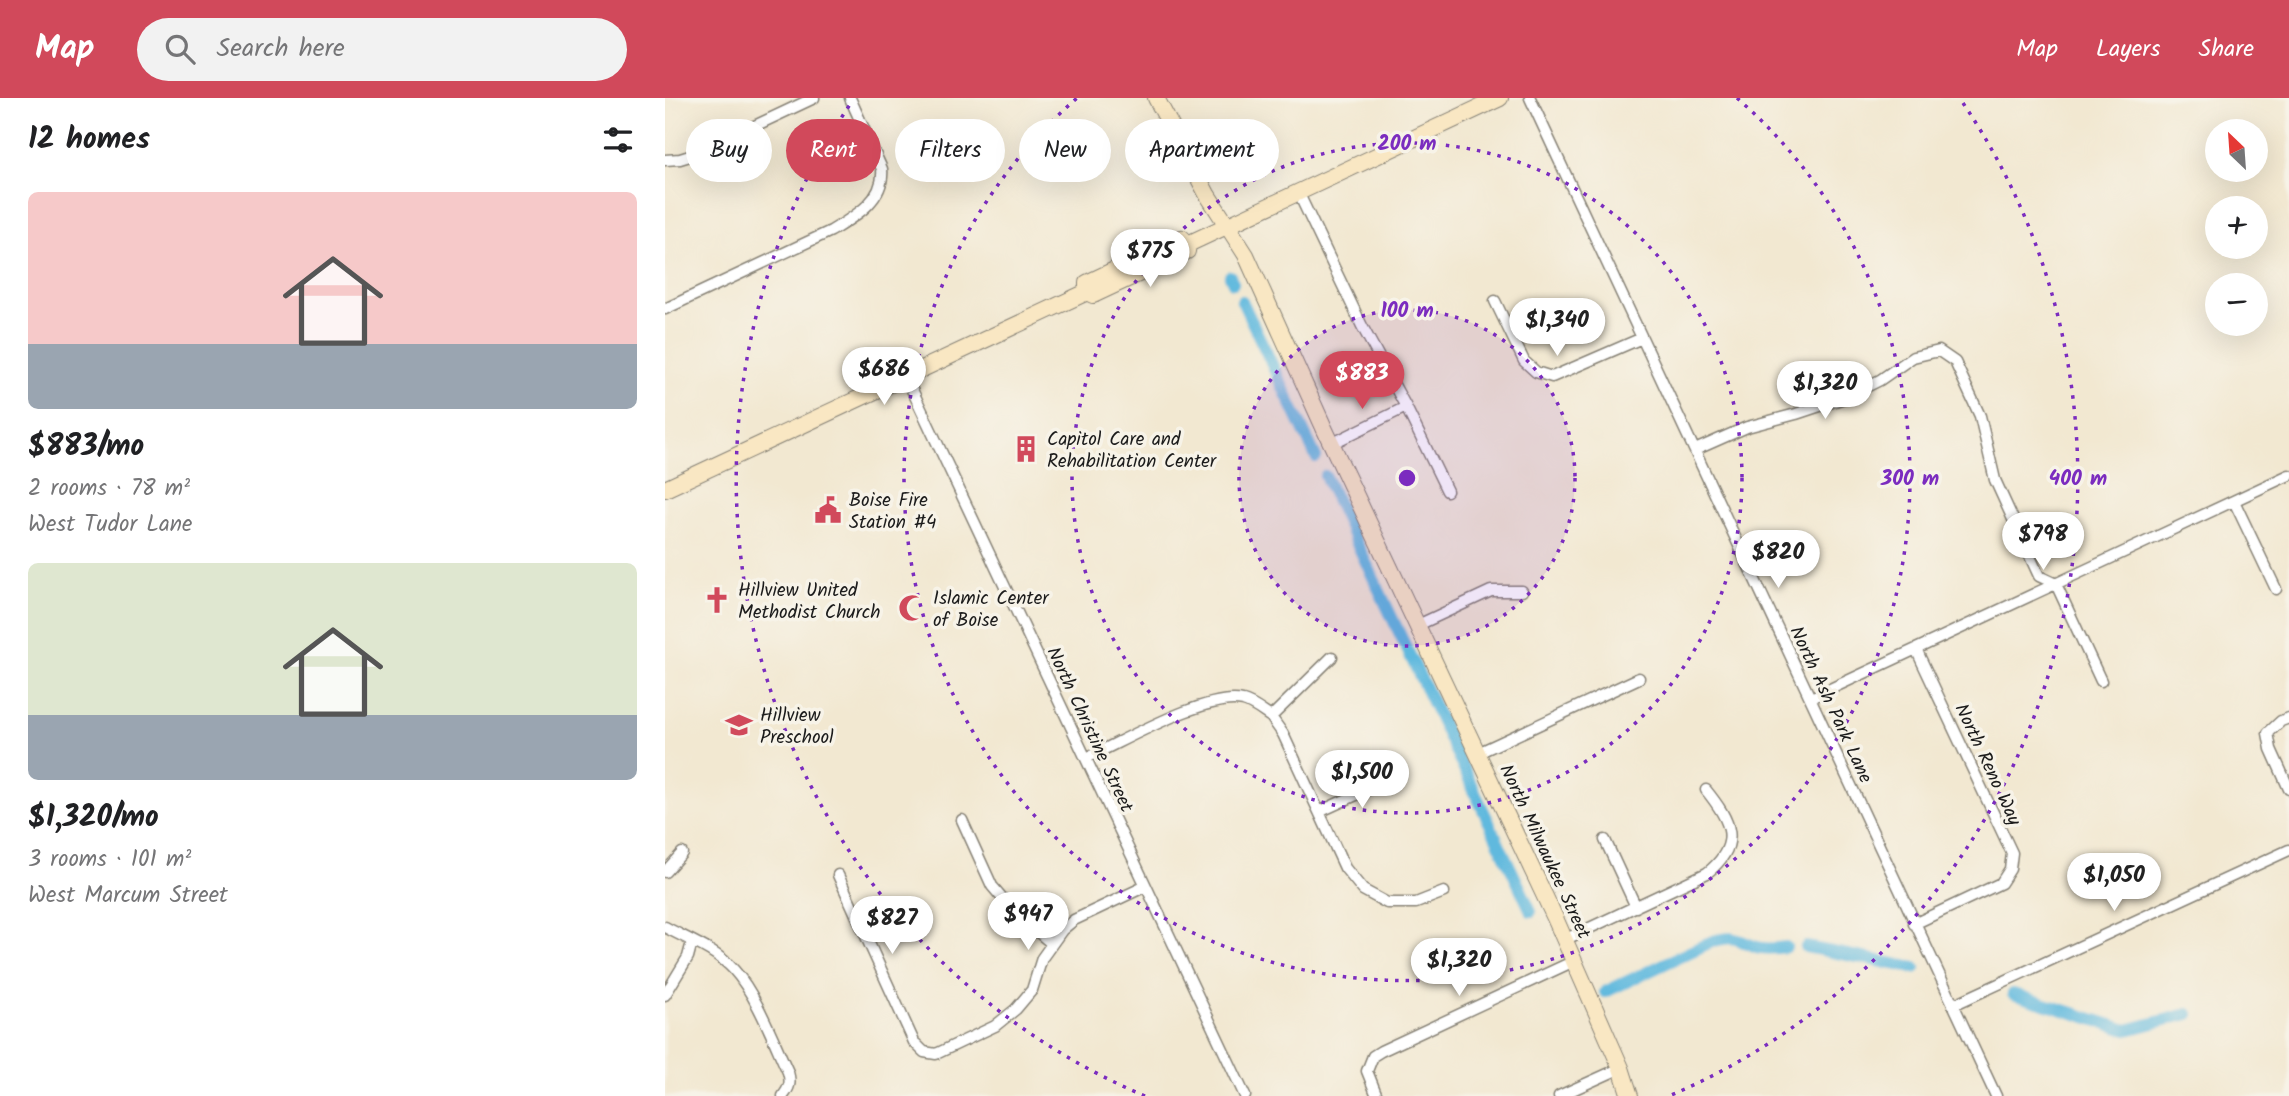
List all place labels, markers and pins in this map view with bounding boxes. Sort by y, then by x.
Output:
pin: $775 [1109,230,1191,289]
pin: $1,340 [1500,299,1614,358]
pin: $686 [843,348,925,407]
pin: $883 [1321,352,1403,411]
pin: $1,320 [1768,362,1882,421]
place label: Capitol Care and Rehabilitation Center [1047,425,1218,477]
building icon: Capitol Care and Rehabilitation Center [1011,434,1041,464]
centre of rings [1395,466,1419,490]
place label: Boise Fire Station #4 [849,486,937,538]
public building icon: Boise Fire Station #4 [813,495,843,525]
pin: $798 [2002,512,2084,572]
pin: $820 [1737,531,1819,590]
place label: Hillview United Methodist Church [738,576,880,628]
place label: Islamic Center of Boise [933,584,1050,636]
church icon: Hillview United Methodist Church [702,585,732,615]
mosque icon: Islamic Center of Boise [897,593,927,623]
place label: Hillview Preschool [760,701,834,753]
school or university icon: Hillview Preschool [724,710,754,740]
pin: $1,500 [1305,750,1419,810]
pin: $1,050 [2057,854,2171,913]
pin: $947 [987,892,1069,952]
pin: $827 [851,896,933,956]
pin: $1,320 [1402,939,1516,998]

